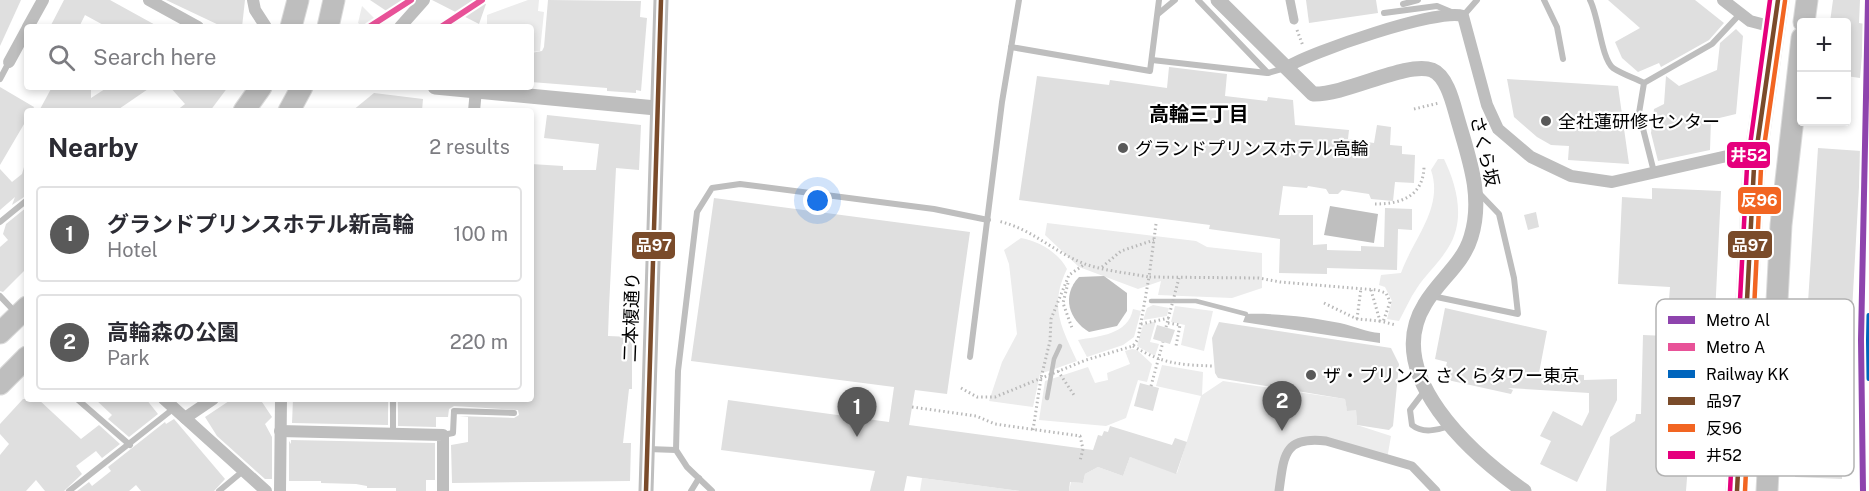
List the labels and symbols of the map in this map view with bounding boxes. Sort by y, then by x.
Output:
district label: 高輪三丁目 [1149,102,1249,126]
place label: 全社蓮研修センター [1558,111,1720,132]
street label: さくら坂 [1467,114,1503,188]
marker: 全社蓮研修センター [1539,114,1553,128]
place label: グランドプリンスホテル高輪 [1135,138,1369,159]
marker: グランドプリンスホテル高輪 [1116,141,1130,155]
line badge: 井52 [1726,141,1771,169]
text: 井52 [1731,146,1767,165]
your location [803,186,832,215]
line badge: 反96 [1737,186,1782,215]
text: 反96 [1740,191,1778,210]
line badge: 品97 [1727,230,1773,259]
line badge: 品97 [631,231,676,260]
text: 品97 [636,236,672,255]
text: 品97 [1732,236,1768,255]
street label: 二本榎通り [619,272,643,362]
legend [1656,299,1854,476]
text: Metro Al [1706,311,1770,330]
text: Metro A [1706,338,1765,357]
place label: ザ・プリンス さくらタワー東京 [1323,365,1579,386]
text: Railway KK [1706,365,1789,384]
marker: ザ・プリンス さくらタワー東京 [1304,368,1318,382]
pin: 2 [1262,382,1302,431]
pin: 1 [838,388,876,437]
text: 品97 [1706,392,1741,411]
text: 反96 [1706,419,1742,438]
text: 井52 [1706,446,1742,465]

